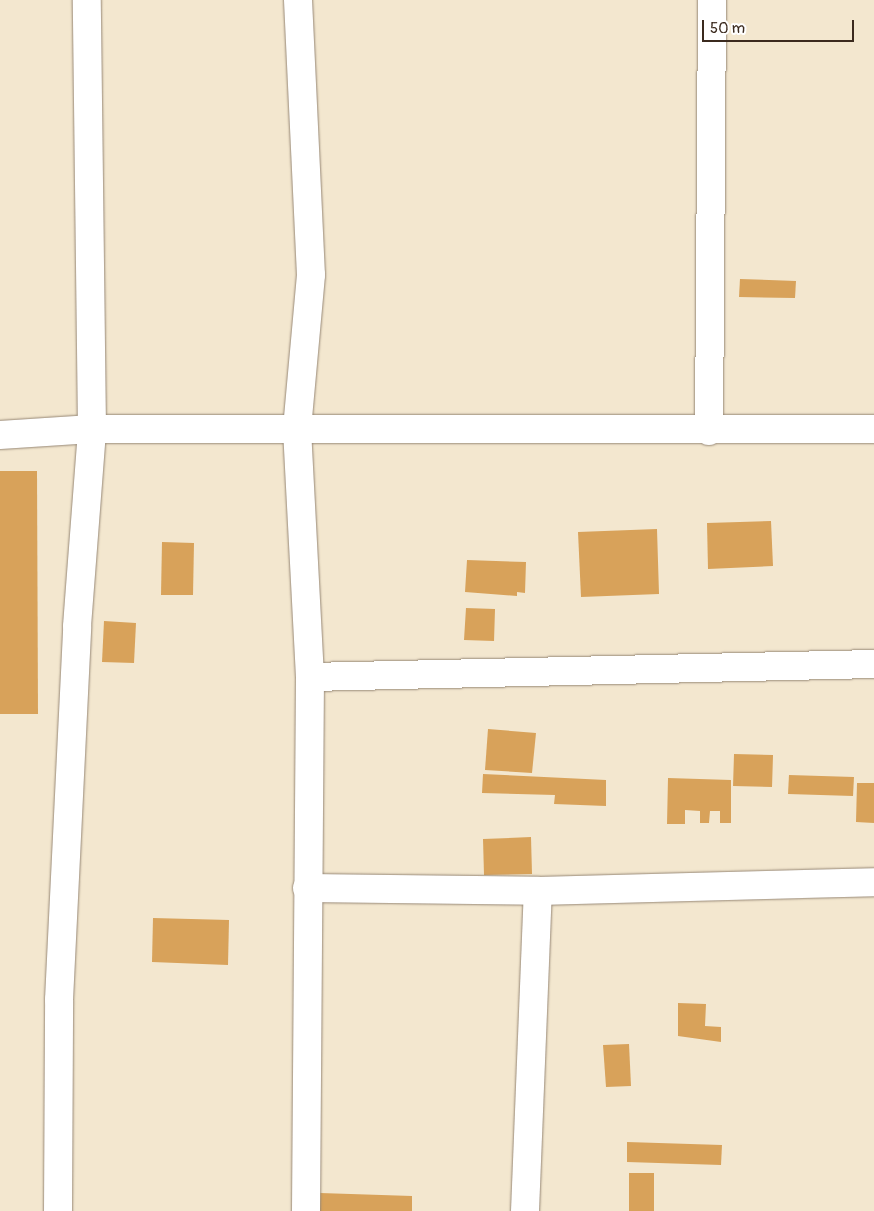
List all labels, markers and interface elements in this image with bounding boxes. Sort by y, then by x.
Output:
scale bar [704,10,856,42]
text: 50 m [710,19,745,38]

